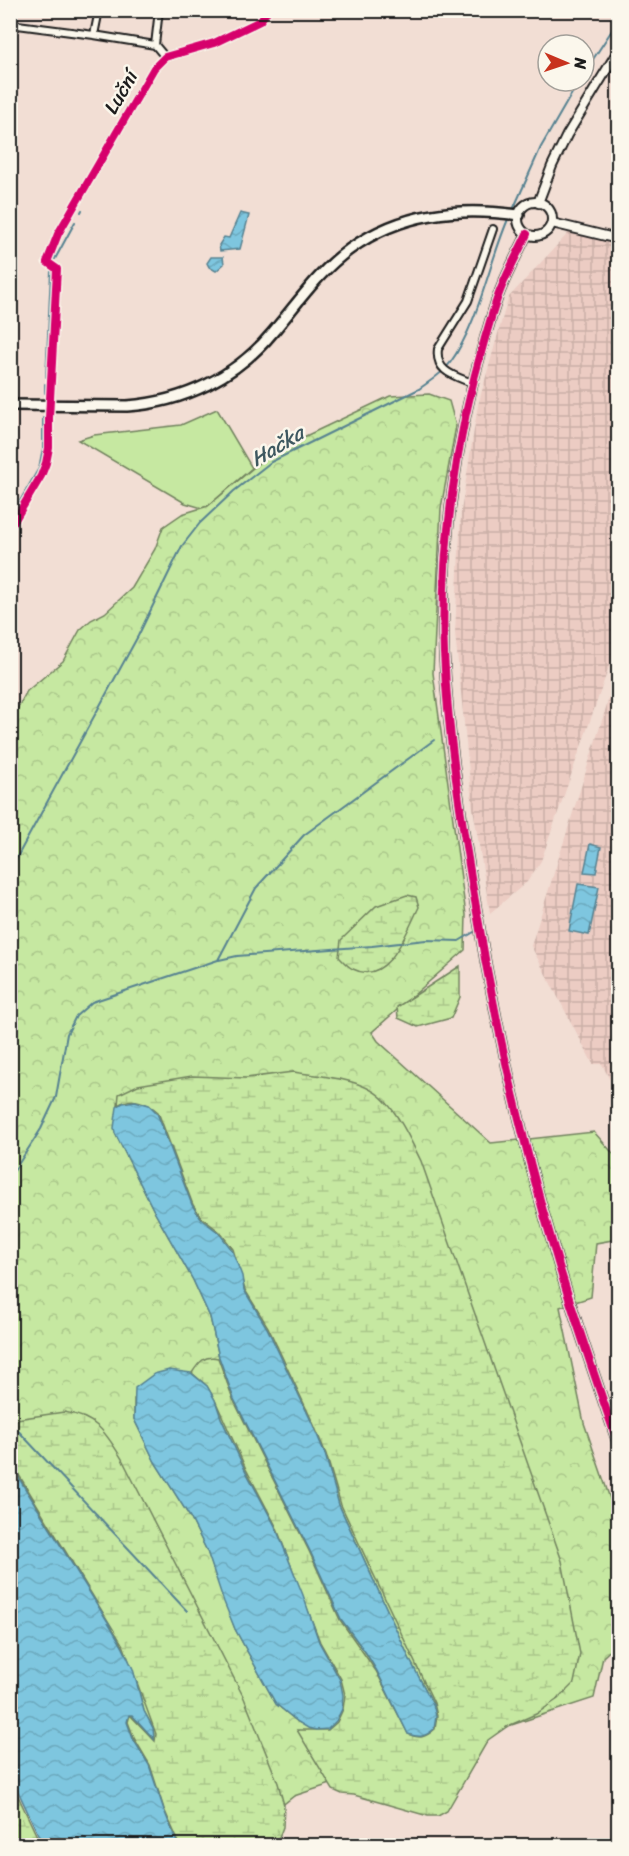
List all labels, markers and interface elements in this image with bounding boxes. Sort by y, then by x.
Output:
north arrow [536,33,596,93]
text: N [566,56,595,70]
street label: Luční [94,61,149,121]
water label: Hačka [243,414,314,477]

